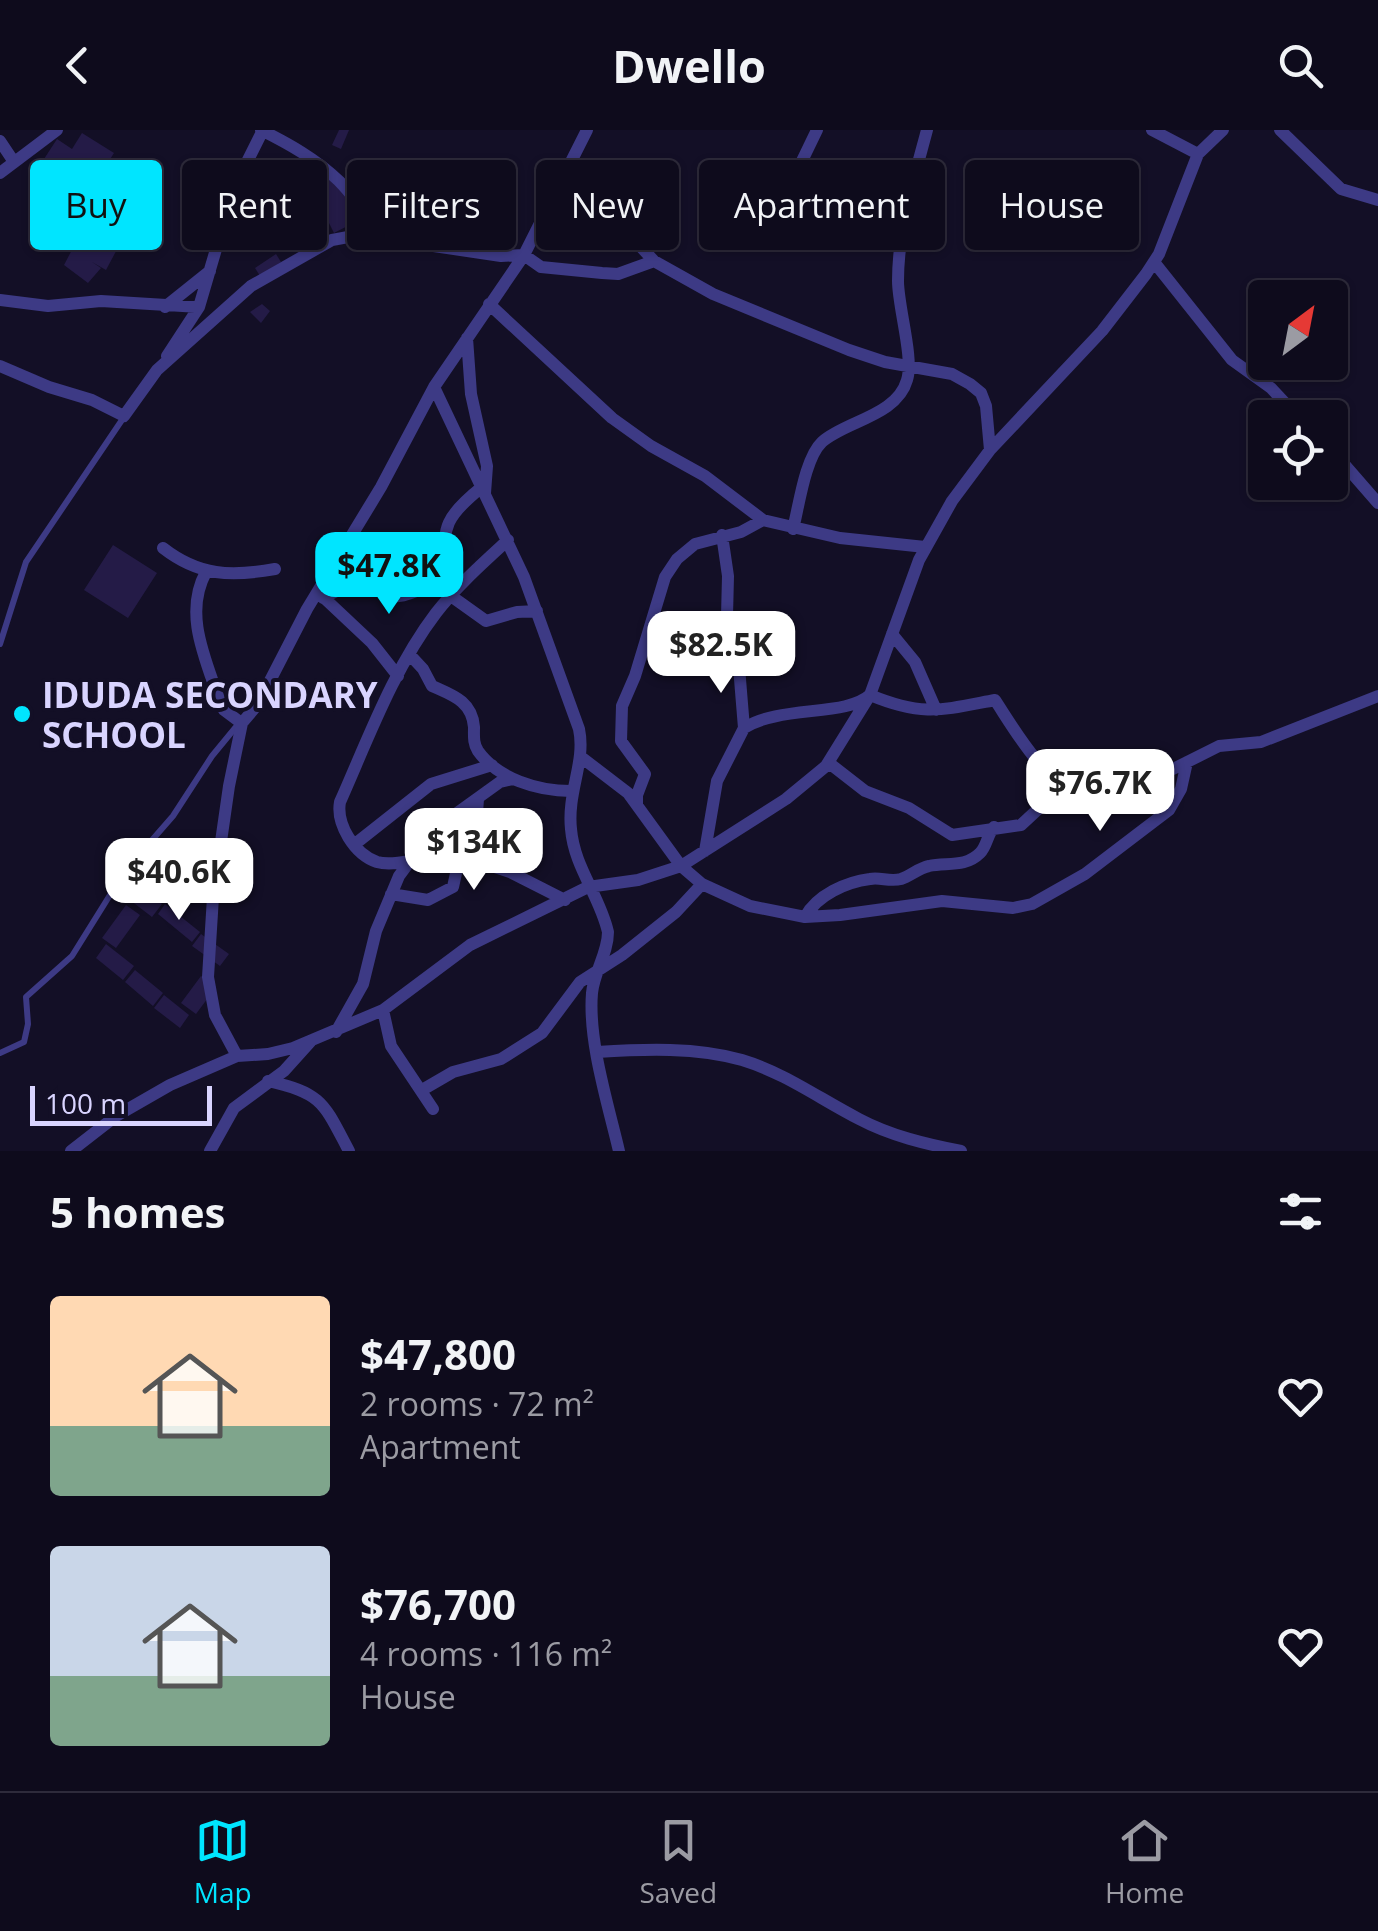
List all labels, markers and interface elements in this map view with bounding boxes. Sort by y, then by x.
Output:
text: Dwello [612,35,766,96]
icon: back [50,38,105,93]
icon: search [1273,38,1328,93]
chip: Buy [30,160,162,250]
chip: Rent [182,160,327,250]
chip: Filters [347,160,516,250]
chip: New [536,160,679,250]
chip: Apartment [699,160,945,250]
chip: House [965,160,1139,250]
north arrow [1248,280,1348,380]
map controls [1248,280,1348,500]
button: locate [1248,400,1348,500]
pin: $47.8K [308,532,470,617]
text: $47.8K [337,543,441,586]
pin: $82.5K [640,611,802,696]
text: $82.5K [669,622,773,665]
place label: IDUDA SECONDARY SCHOOL [42,671,378,758]
marker: IDUDA SECONDARY SCHOOL [11,703,33,725]
pin: $76.7K [1019,749,1181,834]
text: $76.7K [1048,760,1152,803]
pin: $134K [404,808,544,893]
text: $134K [427,819,521,862]
pin: $40.6K [98,838,260,923]
text: $40.6K [127,849,231,892]
scale bar [30,1081,212,1126]
text: 100 m [45,1084,126,1122]
text: 5 homes [50,1183,225,1240]
icon: filters [1273,1184,1328,1239]
text: $47,800 [360,1325,516,1382]
icon: home [130,1336,250,1456]
icon: heart [1273,1369,1328,1424]
text: 2 rooms · 72 m² [360,1382,594,1425]
text: Apartment [360,1425,521,1468]
text: $76,700 [360,1575,516,1632]
icon: home [130,1586,250,1706]
icon: heart [1273,1619,1328,1674]
text: 4 rooms · 116 m² [360,1632,612,1675]
text: House [360,1675,456,1718]
tab: Map [194,1813,252,1911]
tab: Saved [639,1813,717,1911]
tab: Home [1105,1813,1184,1911]

